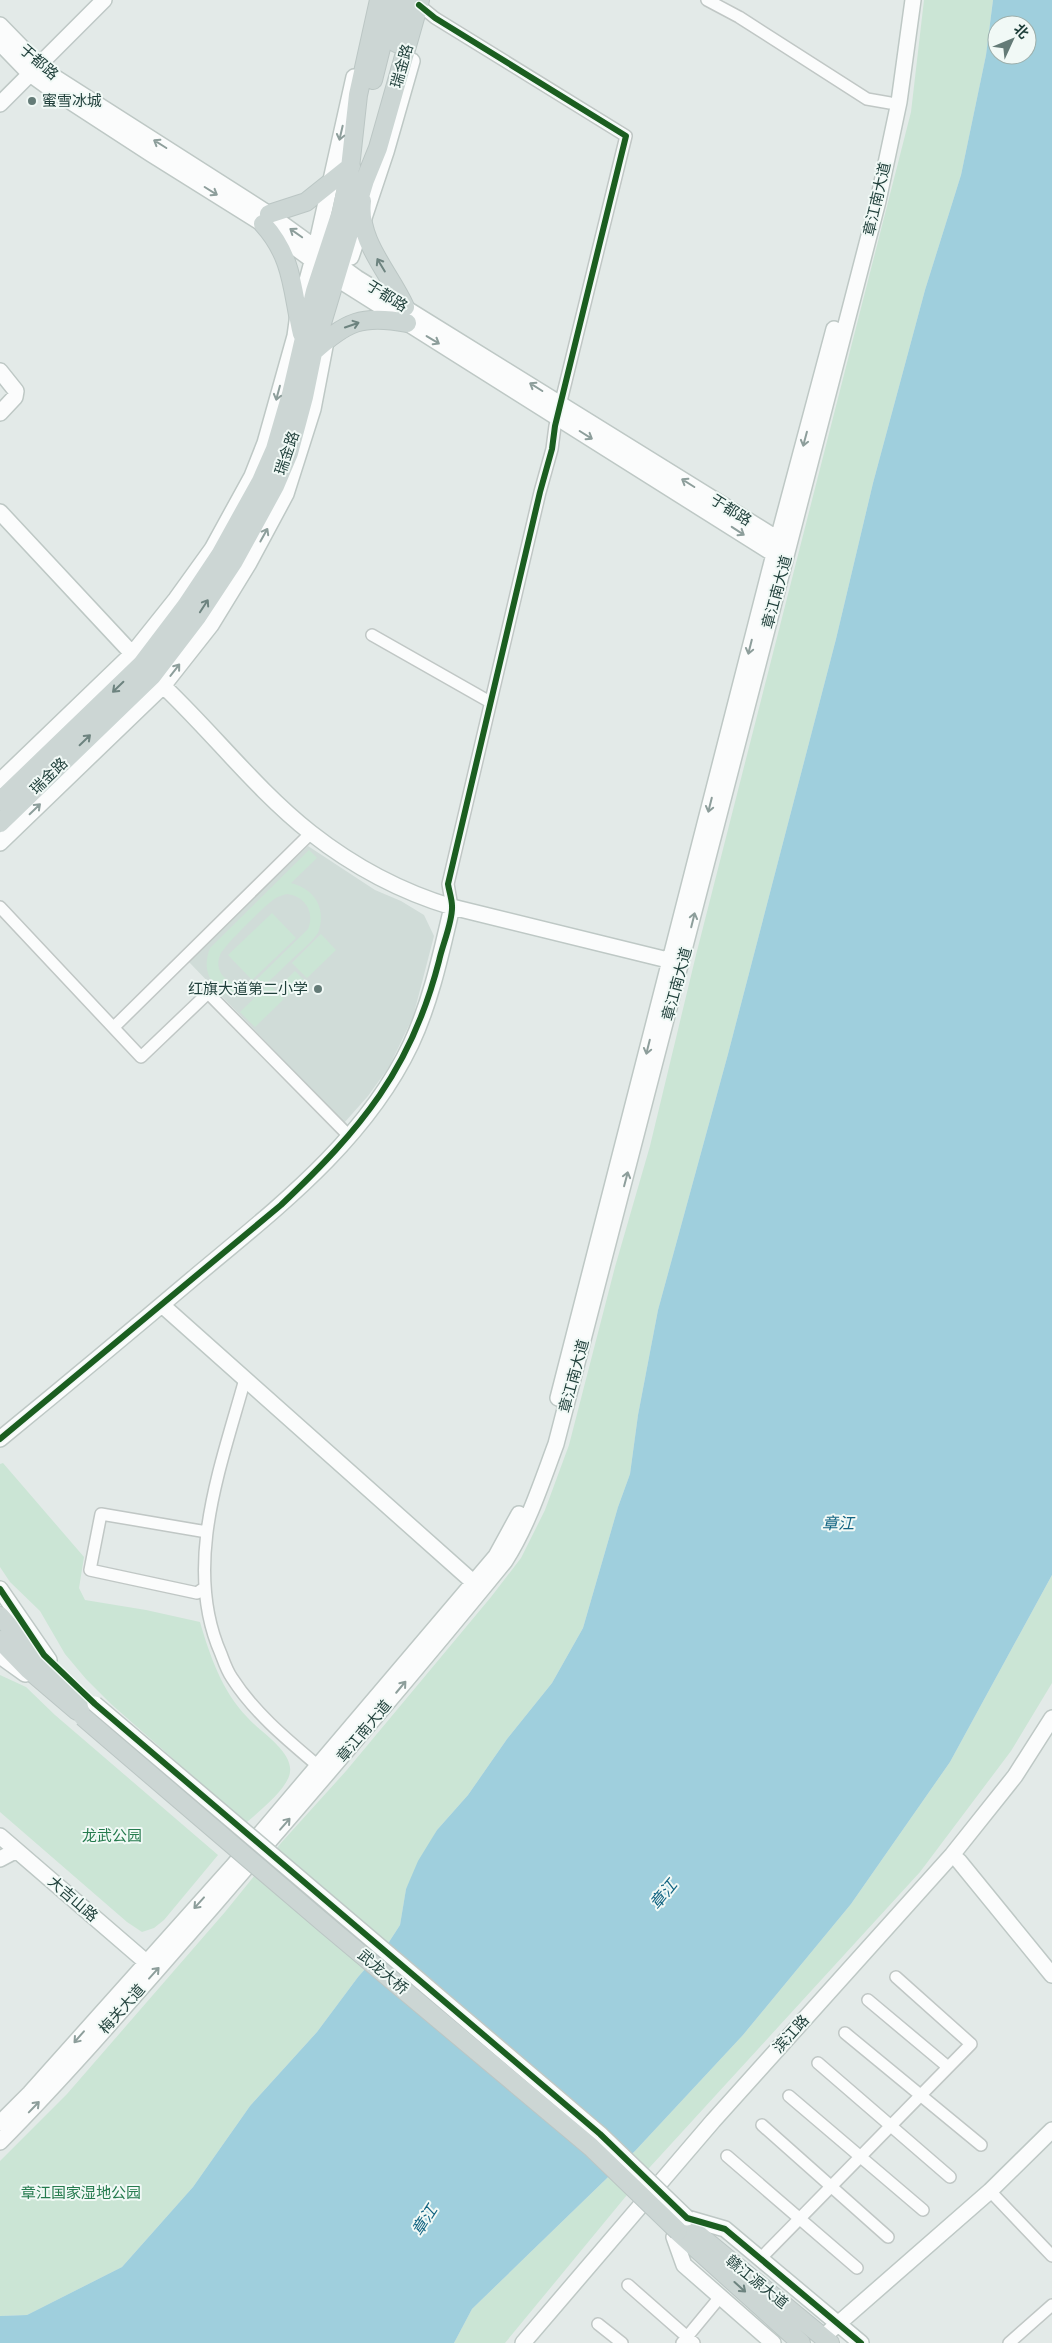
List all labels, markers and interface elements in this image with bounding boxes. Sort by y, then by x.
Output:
north arrow [987,15,1037,65]
text: 北 [1010,20,1033,42]
street label: 于都路 [16,40,63,84]
street label: 瑞金路 [386,42,417,90]
place label: 蜜雪冰城 [42,91,102,110]
marker: 蜜雪冰城 [26,95,38,107]
one-way arrow [336,124,345,140]
one-way arrow [154,139,168,149]
street label: 章江南大道 [859,160,894,238]
one-way arrow [204,186,218,197]
one-way arrow [289,228,303,238]
one-way arrow [375,259,385,273]
street label: 于都路 [363,276,411,316]
one-way arrow [344,319,360,329]
one-way arrow [426,335,440,345]
one-way arrow [529,382,543,392]
one-way arrow [273,384,283,400]
street label: 瑞金路 [270,428,303,477]
one-way arrow [579,430,593,440]
one-way arrow [799,431,809,447]
one-way arrow [682,478,696,488]
street label: 于都路 [707,490,755,530]
one-way arrow [731,526,745,537]
one-way arrow [259,527,269,542]
street label: 章江南大道 [758,553,795,631]
one-way arrow [199,599,210,613]
one-way arrow [745,639,754,655]
one-way arrow [170,664,181,677]
one-way arrow [111,681,124,693]
one-way arrow [79,734,92,746]
street label: 瑞金路 [26,753,71,798]
one-way arrow [705,796,714,812]
one-way arrow [29,803,42,815]
one-way arrow [689,913,698,929]
street label: 章江南大道 [658,945,695,1023]
place label: 红旗大道第二小学 [188,979,308,998]
marker: 红旗大道第二小学 [312,983,324,995]
one-way arrow [643,1039,652,1055]
one-way arrow [622,1172,631,1188]
street label: 章江南大道 [555,1337,592,1415]
water label: 章江 [822,1513,856,1533]
one-way arrow [395,1680,407,1693]
street label: 章江南大道 [332,1696,395,1766]
one-way arrow [279,1817,290,1830]
park label: 龙武公园 [82,1826,142,1845]
street label: 大吉山路 [44,1872,102,1925]
water label: 章江 [645,1874,682,1913]
one-way arrow [193,1897,205,1910]
street label: 武龙大桥 [354,1945,412,1998]
one-way arrow [148,1966,160,1979]
street label: 梅关大道 [94,1980,149,2037]
street label: 滨江路 [769,2011,813,2057]
one-way arrow [73,2031,84,2044]
one-way arrow [28,2101,40,2113]
park label: 章江国家湿地公园 [21,2183,141,2202]
water label: 章江 [407,2199,442,2239]
street label: 赣江源大道 [722,2251,792,2313]
one-way arrow [733,2282,746,2293]

